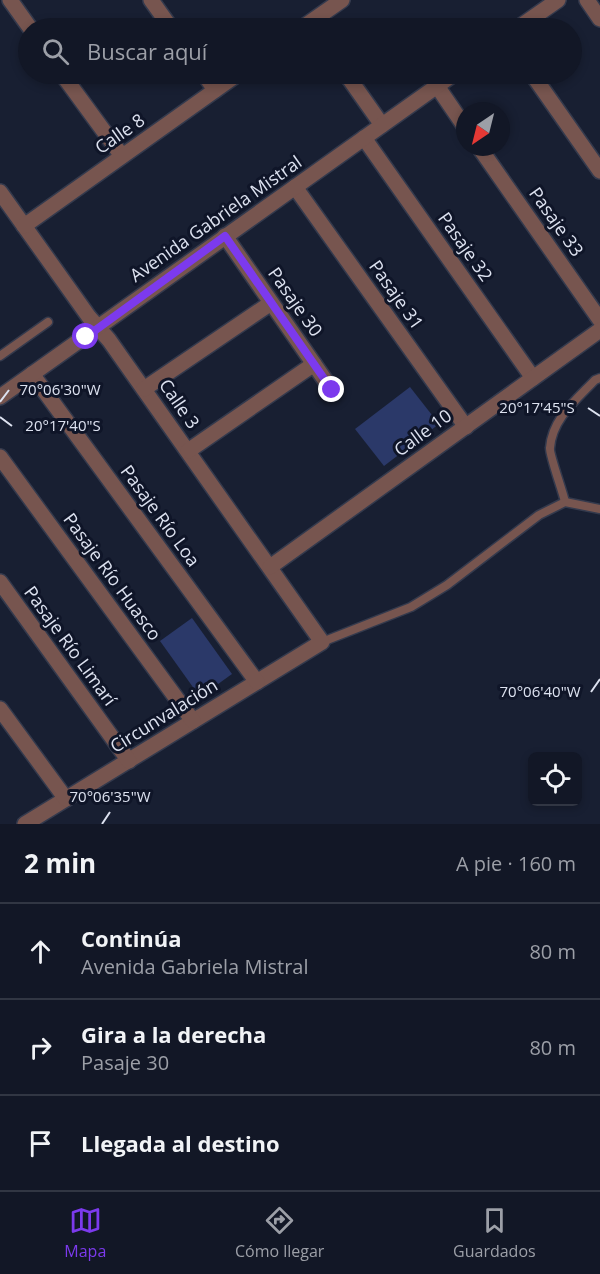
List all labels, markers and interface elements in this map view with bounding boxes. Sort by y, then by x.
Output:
search box [18,18,582,84]
icon: search [39,35,72,68]
text: Buscar aquí [87,36,207,66]
north arrow [456,102,510,156]
street label: Calle 8 [90,107,149,159]
street label: Avenida Gabriela Mistral [125,150,306,287]
street label: Pasaje 33 [524,182,589,261]
street label: Pasaje 32 [433,207,498,286]
street label: Pasaje 31 [364,255,429,334]
street label: Pasaje 30 [263,262,328,341]
route start [72,323,98,349]
street label: Calle 3 [154,374,206,433]
route end [318,376,344,402]
text: 70°06'30"W [20,379,101,399]
text: 20°17'45"S [499,397,575,417]
street label: Calle 10 [389,403,456,461]
text: 20°17'40"S [25,415,101,435]
street label: Pasaje Río Loa [116,460,206,571]
street label: Pasaje Río Huasco [58,508,167,645]
street label: Pasaje Río Limarí [19,581,123,710]
street label: Circunvalación [105,673,222,758]
text: 70°06'40"W [500,681,581,701]
map controls [528,752,582,806]
button: locate [528,752,582,806]
text: 70°06'35"W [70,786,151,806]
text: 2 min [24,845,96,881]
text: A pie · 160 m [456,850,576,877]
text: Continúa [81,923,182,953]
icon: ahead [24,935,57,968]
text: 80 m [529,938,576,965]
text: Avenida Gabriela Mistral [81,953,308,980]
text: Gira a la derecha [81,1019,266,1049]
icon: right [24,1031,57,1064]
text: 80 m [529,1034,576,1061]
text: Pasaje 30 [81,1049,169,1076]
icon: arrive [24,1127,57,1160]
text: Llegada al destino [81,1128,280,1158]
tab: Mapa [64,1204,106,1262]
tab: Cómo llegar [235,1204,324,1262]
tab: Guardados [453,1204,536,1262]

